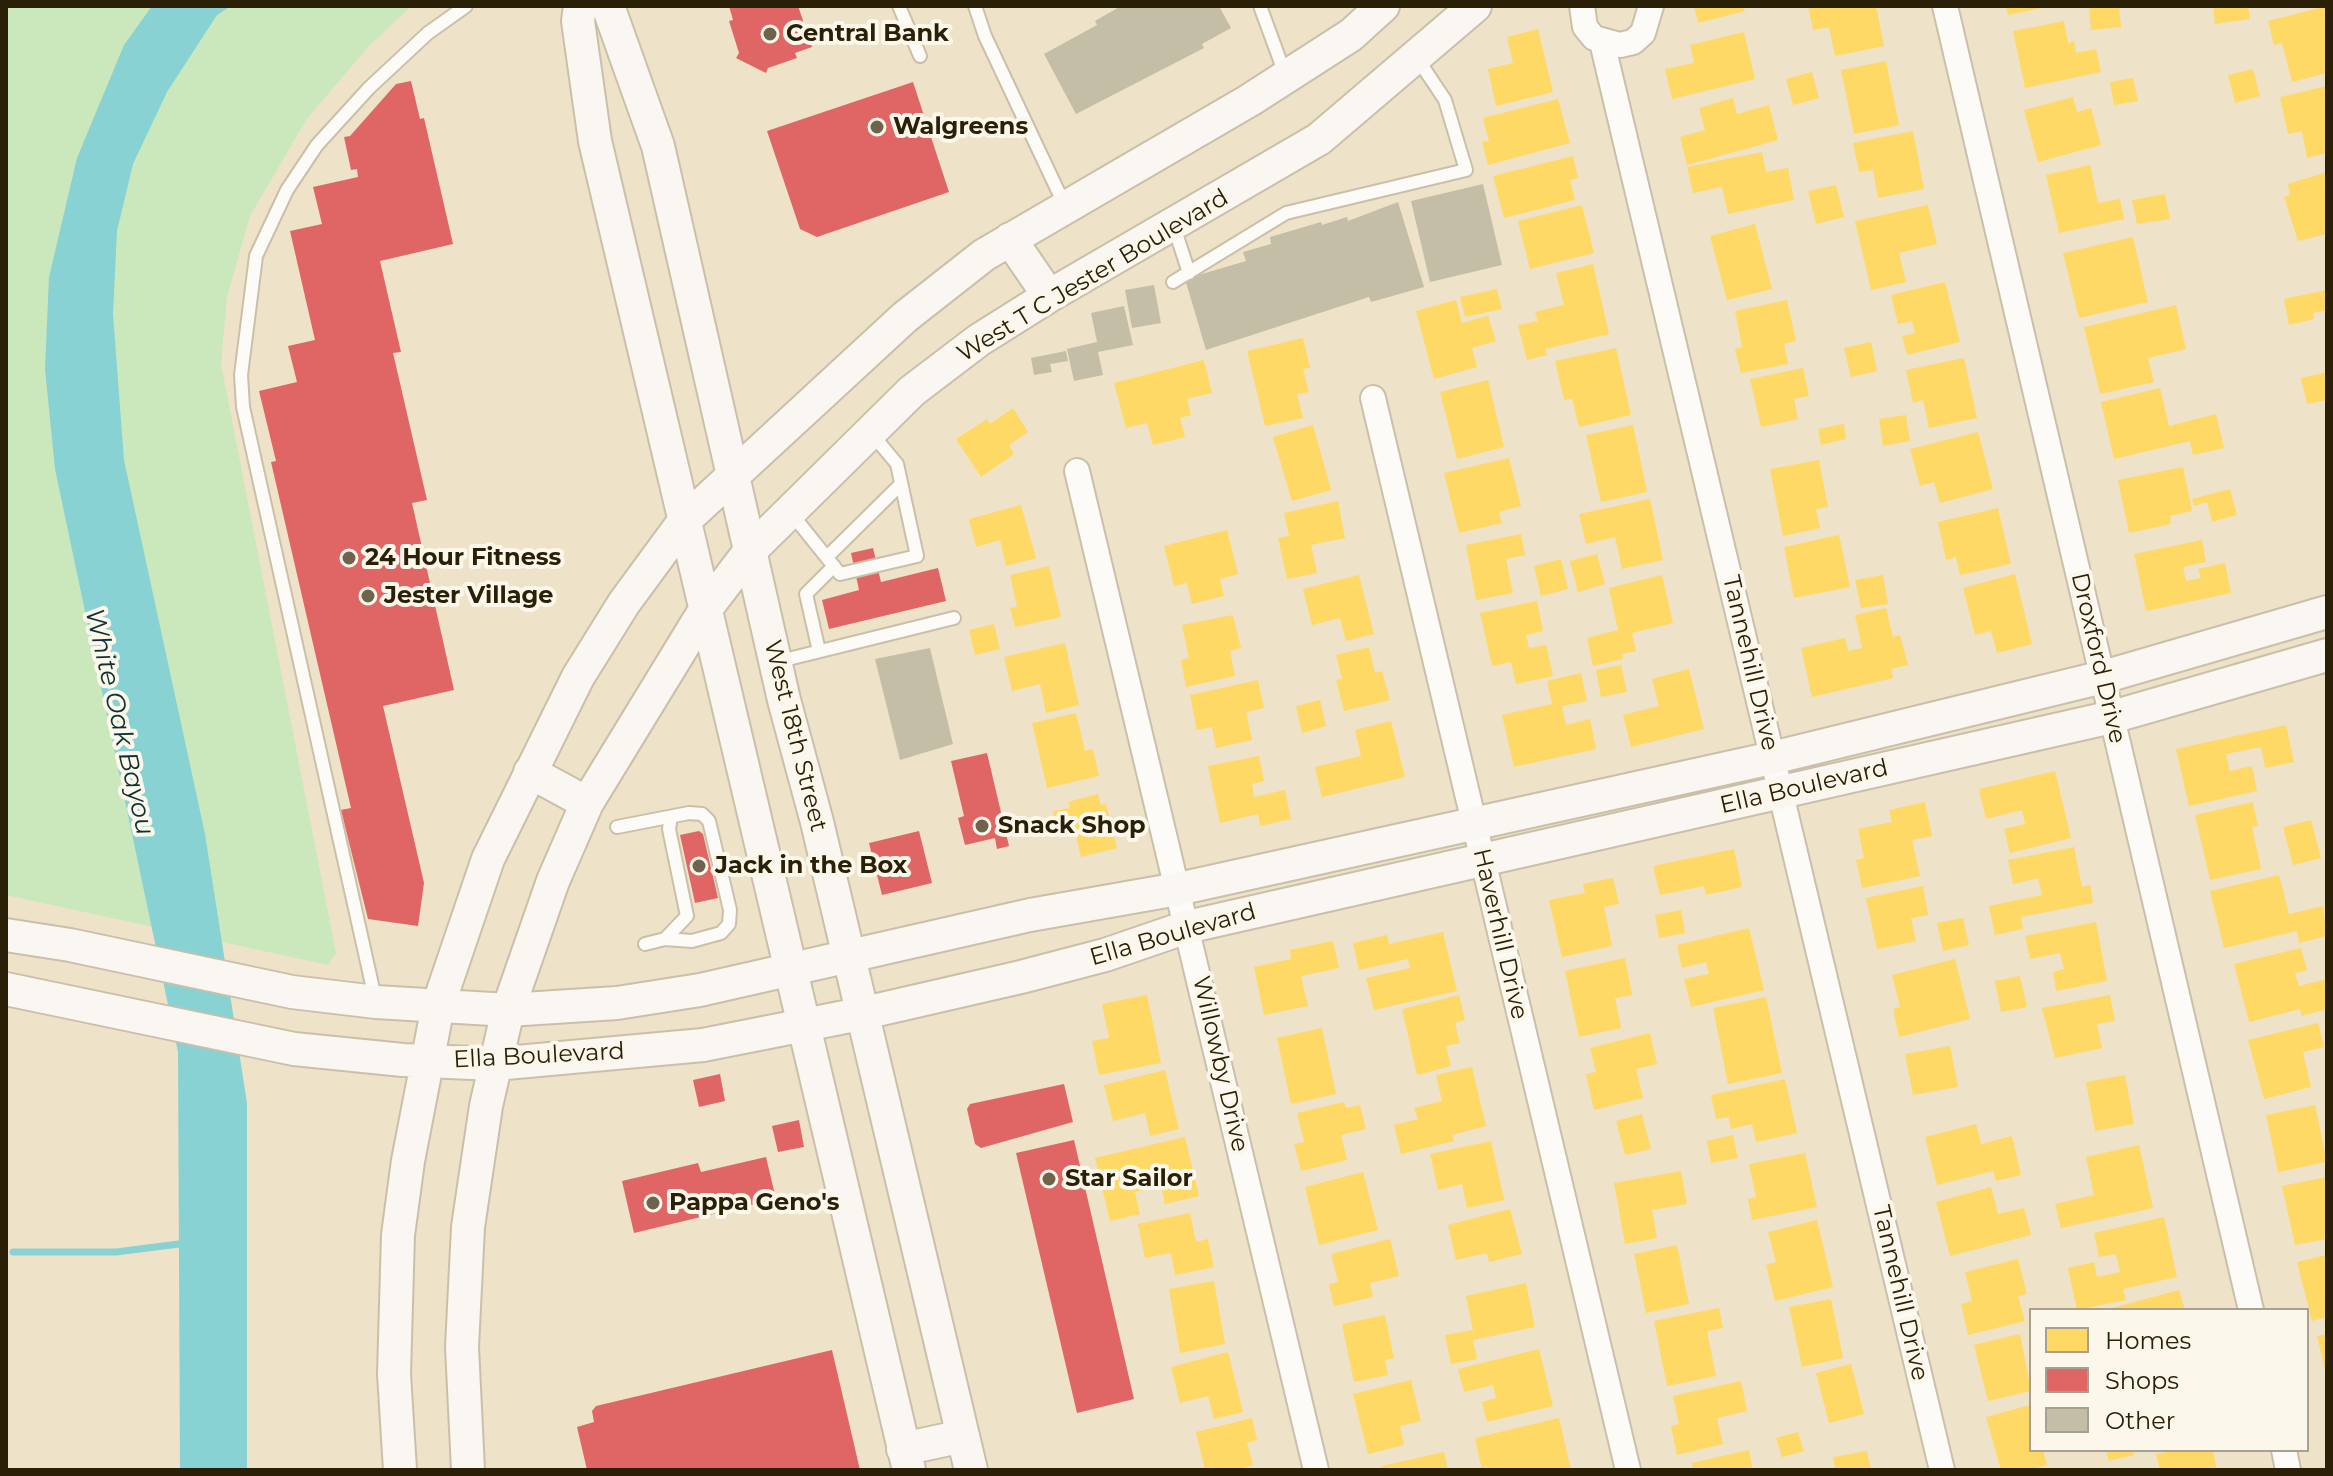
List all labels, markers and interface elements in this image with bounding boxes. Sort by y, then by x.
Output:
place label: Central Bank [786,20,949,48]
marker: Central Bank [761,25,779,43]
place label: Walgreens [893,113,1028,141]
marker: Walgreens [868,118,886,136]
street label: West T C Jester Boulevard [952,184,1234,368]
place label: 24 Hour Fitness [365,544,561,572]
marker: 24 Hour Fitness [340,549,358,567]
street label: Droxford Drive [2064,570,2132,746]
street label: Tannehill Drive [1716,573,1784,753]
place label: Jester Village [384,582,553,610]
marker: Jester Village [359,587,377,605]
water label: White Oak Bayou [78,606,160,838]
street label: West 18th Street [757,637,833,835]
street label: Ella Boulevard [1717,754,1891,820]
place label: Snack Shop [998,812,1146,840]
marker: Snack Shop [973,817,991,835]
street label: Haverhill Drive [1466,846,1534,1022]
place label: Jack in the Box [715,852,907,880]
marker: Jack in the Box [690,857,708,875]
street label: Ella Boulevard [1087,897,1259,973]
street label: Willowby Drive [1186,973,1254,1155]
street label: Ella Boulevard [453,1037,625,1075]
place label: Star Sailor [1065,1165,1193,1193]
marker: Star Sailor [1040,1170,1058,1188]
place label: Pappa Geno's [669,1189,839,1217]
marker: Pappa Geno's [644,1194,662,1212]
street label: Tannehill Drive [1866,1203,1934,1383]
legend [2029,1308,2309,1452]
text: Homes [2105,1326,2191,1355]
text: Shops [2105,1366,2179,1395]
text: Other [2105,1406,2175,1435]

